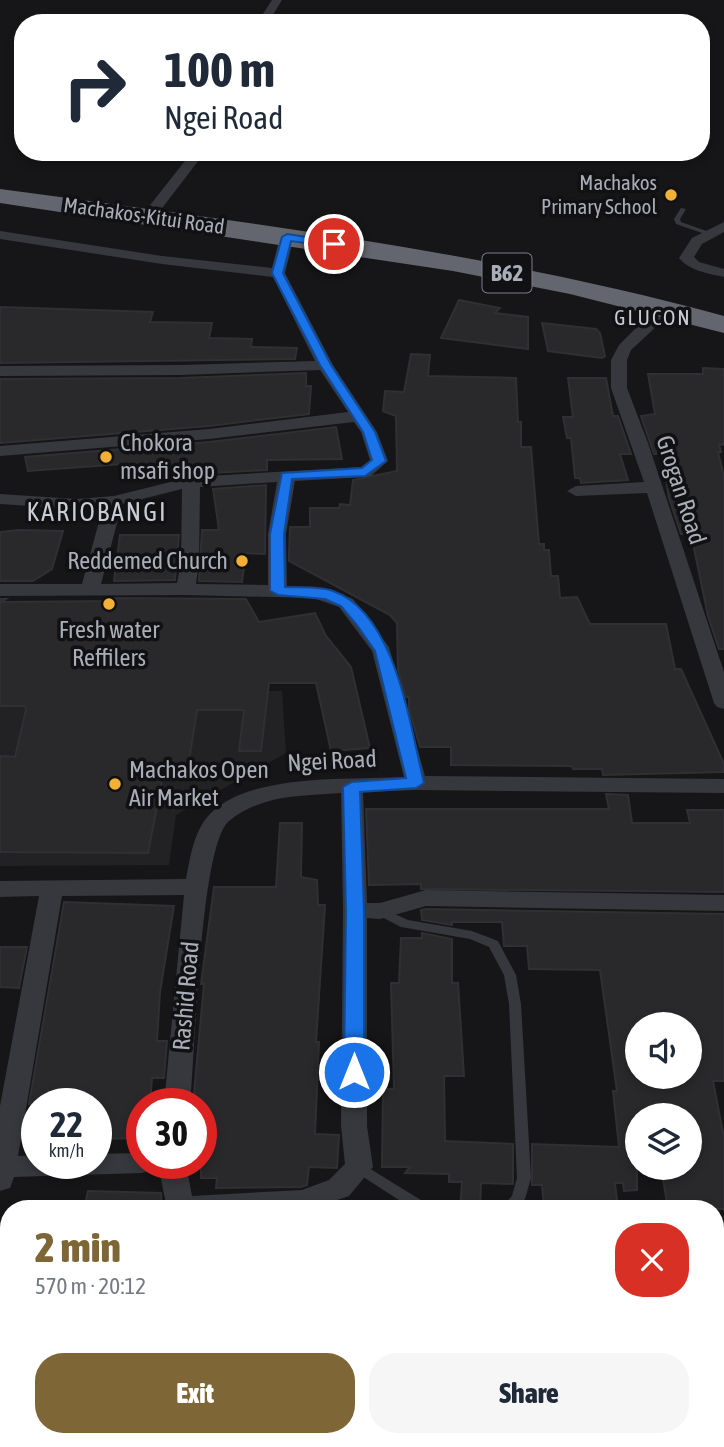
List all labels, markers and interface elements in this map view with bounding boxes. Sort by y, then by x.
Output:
text: 100 m [164,41,275,97]
icon: right [49,42,140,133]
text: Ngei Road [164,99,283,136]
place label: Machakos Primary School [541,170,657,218]
marker: Machakos Primary School [663,187,679,203]
street label: Machakos-Kitui Road [62,192,226,238]
pin [304,214,364,274]
icon: arrive [315,225,353,263]
road number: B62 [482,254,532,292]
district label: GLUCON [614,305,692,329]
place label: Chokora msafi shop [120,429,215,484]
street label: Grogan Road [651,432,712,548]
marker: Chokora msafi shop [98,449,114,465]
district label: KARIOBANGI [26,497,168,527]
place label: Reddemed Church [67,547,228,574]
marker: Reddemed Church [234,553,250,569]
marker: Fresh water Reffilers [101,596,117,612]
place label: Fresh water Reffilers [59,616,160,671]
street label: Ngei Road [287,745,377,776]
place label: Machakos Open Air Market [129,756,269,811]
marker: Machakos Open Air Market [107,776,123,792]
street label: Rashid Road [167,940,204,1052]
map controls [625,1012,702,1180]
button: sound [625,1012,702,1089]
position arrow [317,1035,391,1109]
speed limit sign: 30 [126,1088,217,1179]
button: layers [625,1103,702,1180]
text: 22 [50,1104,83,1144]
text: km/h [49,1140,84,1161]
text: 2 min [35,1223,121,1271]
button: close [615,1223,689,1297]
text: 570 m · 20:12 [35,1273,146,1299]
button: Exit [35,1353,355,1433]
button: Share [369,1353,689,1433]

